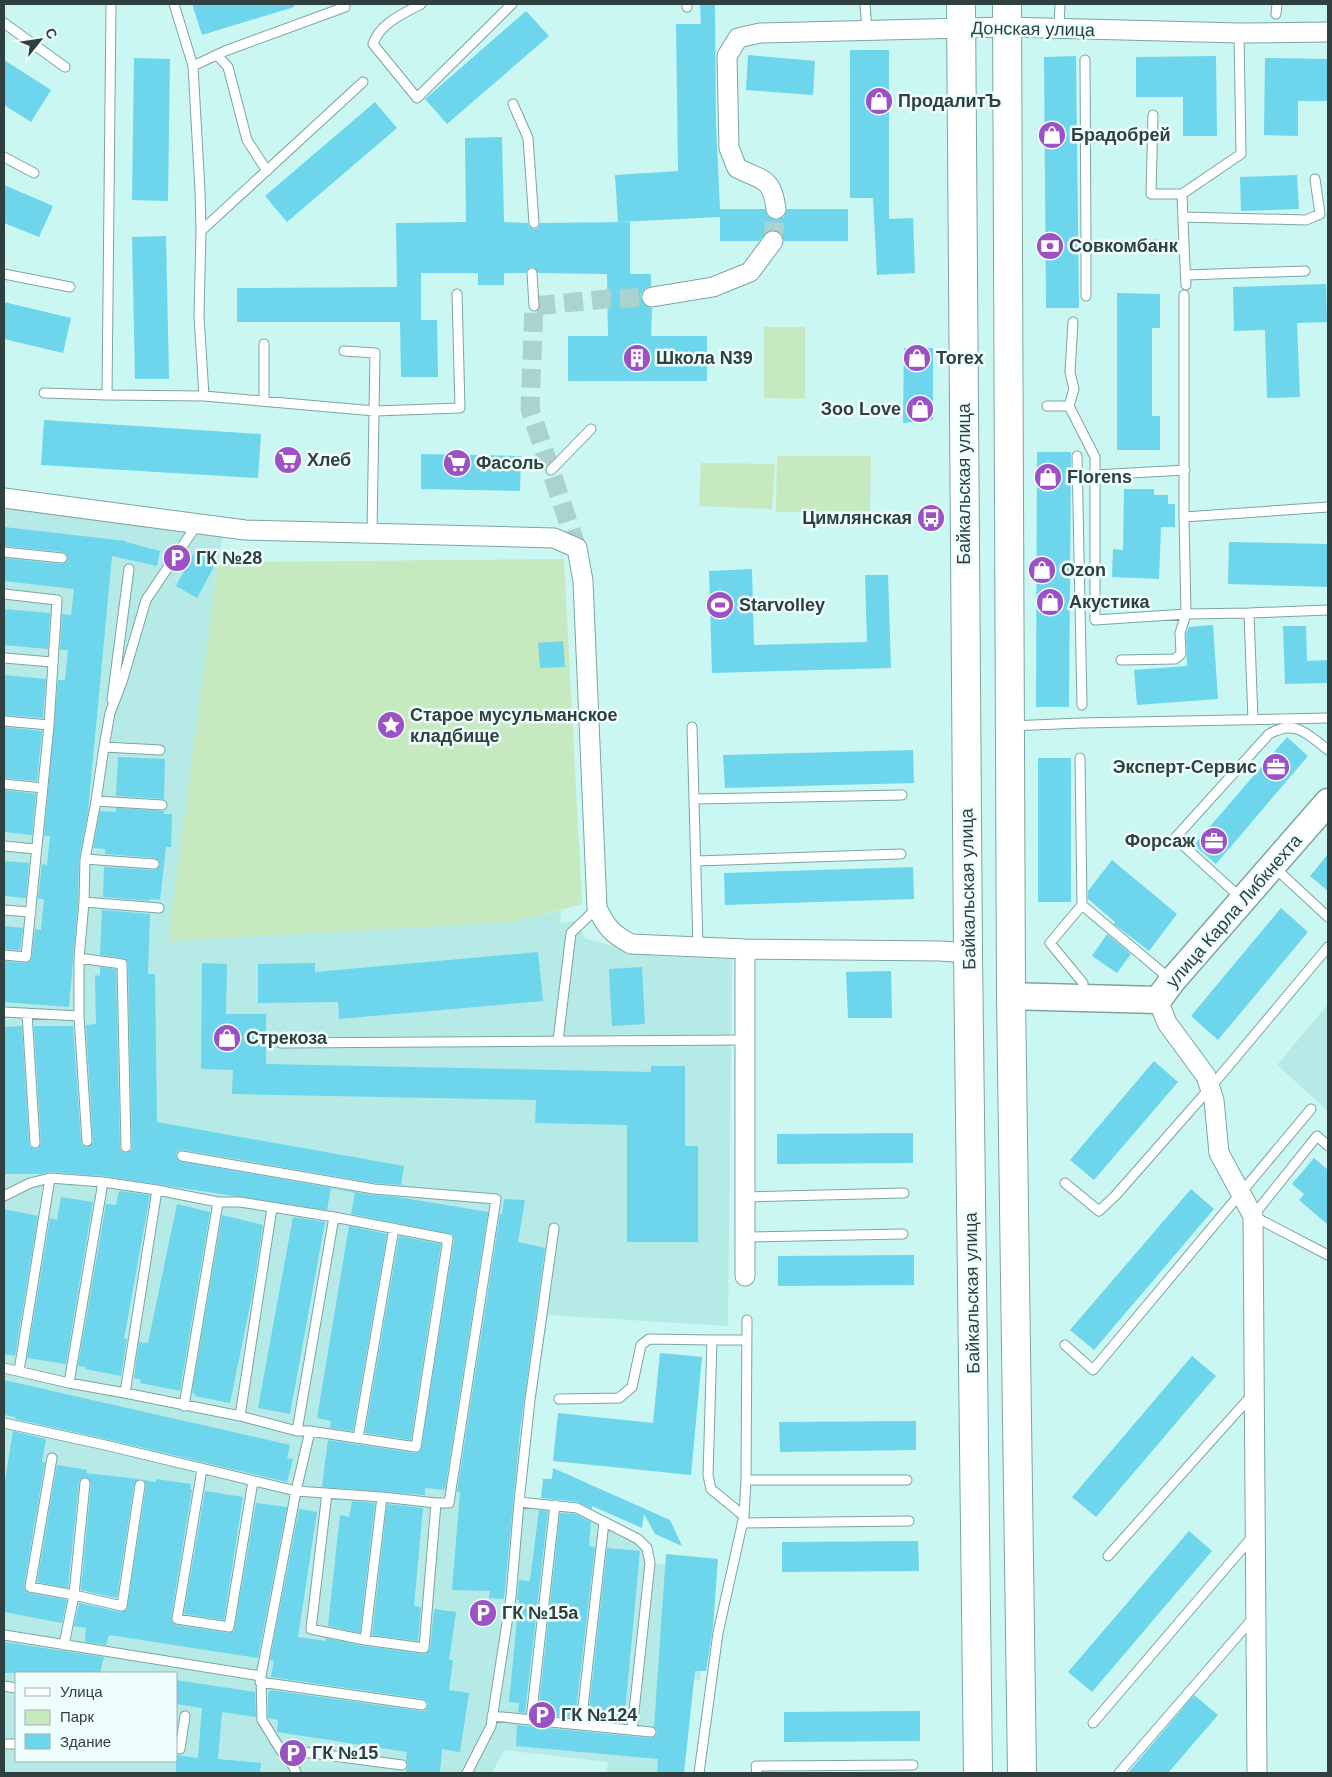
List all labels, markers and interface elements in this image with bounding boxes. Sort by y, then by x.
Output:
north arrow [15,15,65,65]
street label: Донская улица [971,18,1096,40]
text: С [42,25,61,42]
shop icon: ПродалитЪ [864,86,894,116]
place label: ПродалитЪ [898,91,1001,111]
shop icon: Брадобрей [1037,120,1067,150]
place label: Брадобрей [1071,125,1171,145]
bank icon: Совкомбанк [1035,231,1065,261]
place label: Совкомбанк [1069,236,1179,256]
building icon: Школа N39 [622,343,652,373]
shop icon: Torex [902,343,932,373]
place label: Школа N39 [656,348,753,368]
place label: Torex [936,348,984,368]
shop icon: Зоо Love [905,394,935,424]
place label: Зоо Love [821,399,901,419]
street label: Байкальская улица [954,402,974,565]
supermarket icon: Хлеб [273,445,303,475]
supermarket icon: Фасоль [442,448,472,478]
place label: Хлеб [307,450,351,470]
place label: Фасоль [476,453,544,473]
shop icon: Florens [1033,462,1063,492]
place label: Florens [1067,467,1132,487]
bus stop icon: Цимлянская [916,503,946,533]
place label: Цимлянская [802,508,912,528]
parking icon: ГК №28 [162,543,192,573]
place label: ГК №28 [196,548,262,568]
shop icon: Ozon [1027,555,1057,585]
place label: Ozon [1061,560,1106,580]
shop icon: Акустика [1035,587,1065,617]
sports icon: Starvolley [705,590,735,620]
place label: Акустика [1069,592,1150,612]
place label: Starvolley [739,595,825,615]
place label: Старое мусульманское кладбище [410,705,618,746]
place icon: Старое мусульманское кладбище [376,710,406,740]
office icon: Эксперт-Сервис [1261,752,1291,782]
place label: Эксперт-Сервис [1113,757,1257,777]
street label: Байкальская улица [957,807,979,970]
office icon: Форсаж [1199,826,1229,856]
street label: улица Карла Либкнехта [1162,830,1307,992]
place label: Форсаж [1125,831,1195,851]
shop icon: Стрекоза [212,1023,242,1053]
place label: Стрекоза [246,1028,328,1048]
street label: Байкальская улица [961,1211,983,1374]
parking icon: ГК №15а [468,1598,498,1628]
place label: ГК №15а [502,1603,579,1623]
legend [15,1672,178,1762]
text: Улица [60,1683,103,1700]
parking icon: ГК №124 [527,1700,557,1730]
place label: ГК №124 [561,1705,637,1725]
text: Парк [60,1708,94,1725]
text: Здание [60,1733,111,1750]
parking icon: ГК №15 [278,1738,308,1768]
place label: ГК №15 [312,1743,378,1763]

